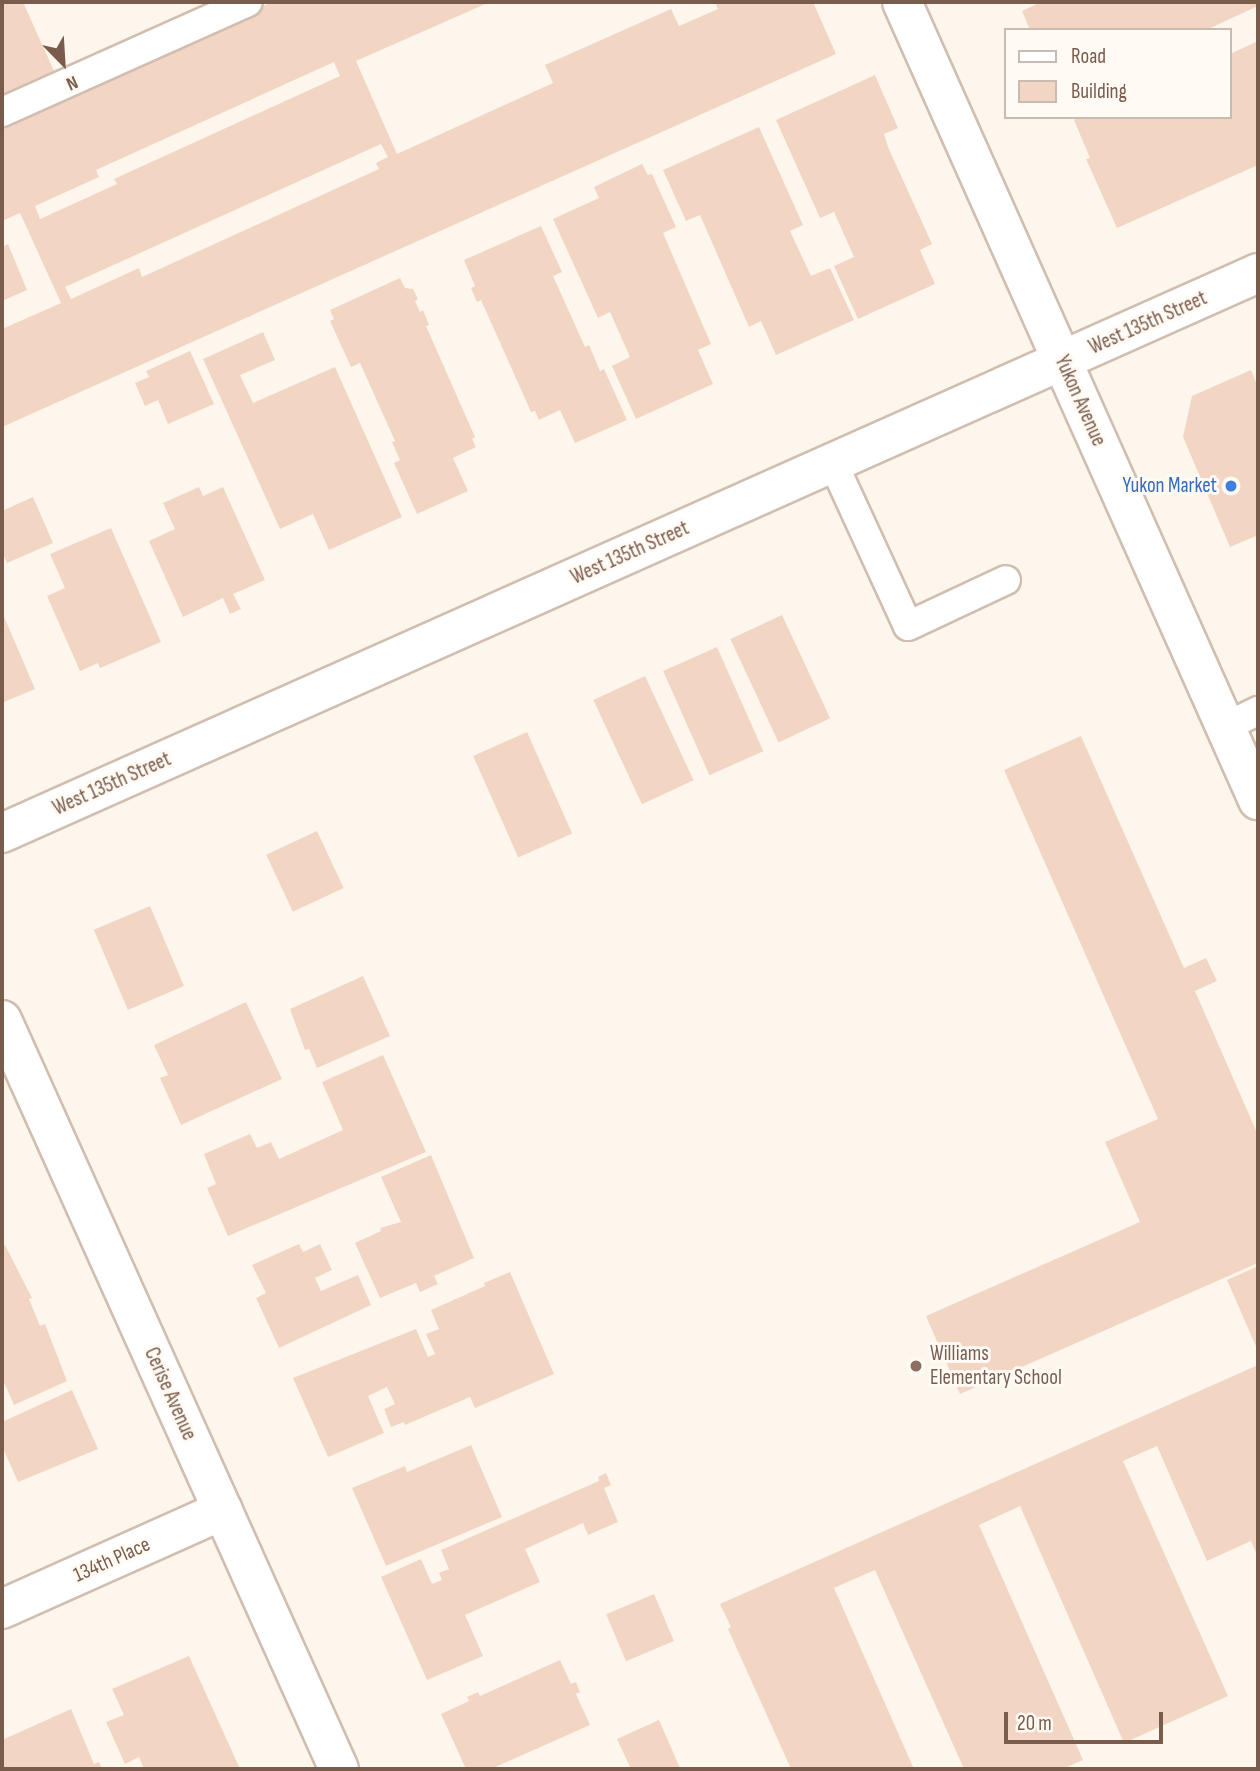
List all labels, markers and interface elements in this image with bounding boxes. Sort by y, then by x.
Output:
north arrow [28,28,98,98]
legend [1004,28,1232,119]
text: Road [1071,44,1106,69]
text: N [62,70,81,95]
text: Building [1071,79,1127,104]
street label: West 135th Street [1085,286,1211,360]
street label: Yukon Avenue [1049,352,1111,450]
place label: Yukon Market [1123,473,1217,499]
marker: Yukon Market [1223,478,1239,494]
street label: West 135th Street [567,516,693,590]
street label: West 135th Street [49,747,175,821]
place label: Williams Elementary School [930,1341,1062,1391]
street label: Cerise Avenue [138,1344,202,1444]
marker: Williams Elementary School [908,1358,924,1374]
street label: 134th Place [70,1532,154,1588]
scale bar [1008,1698,1167,1742]
text: 20 m [1017,1711,1052,1736]

